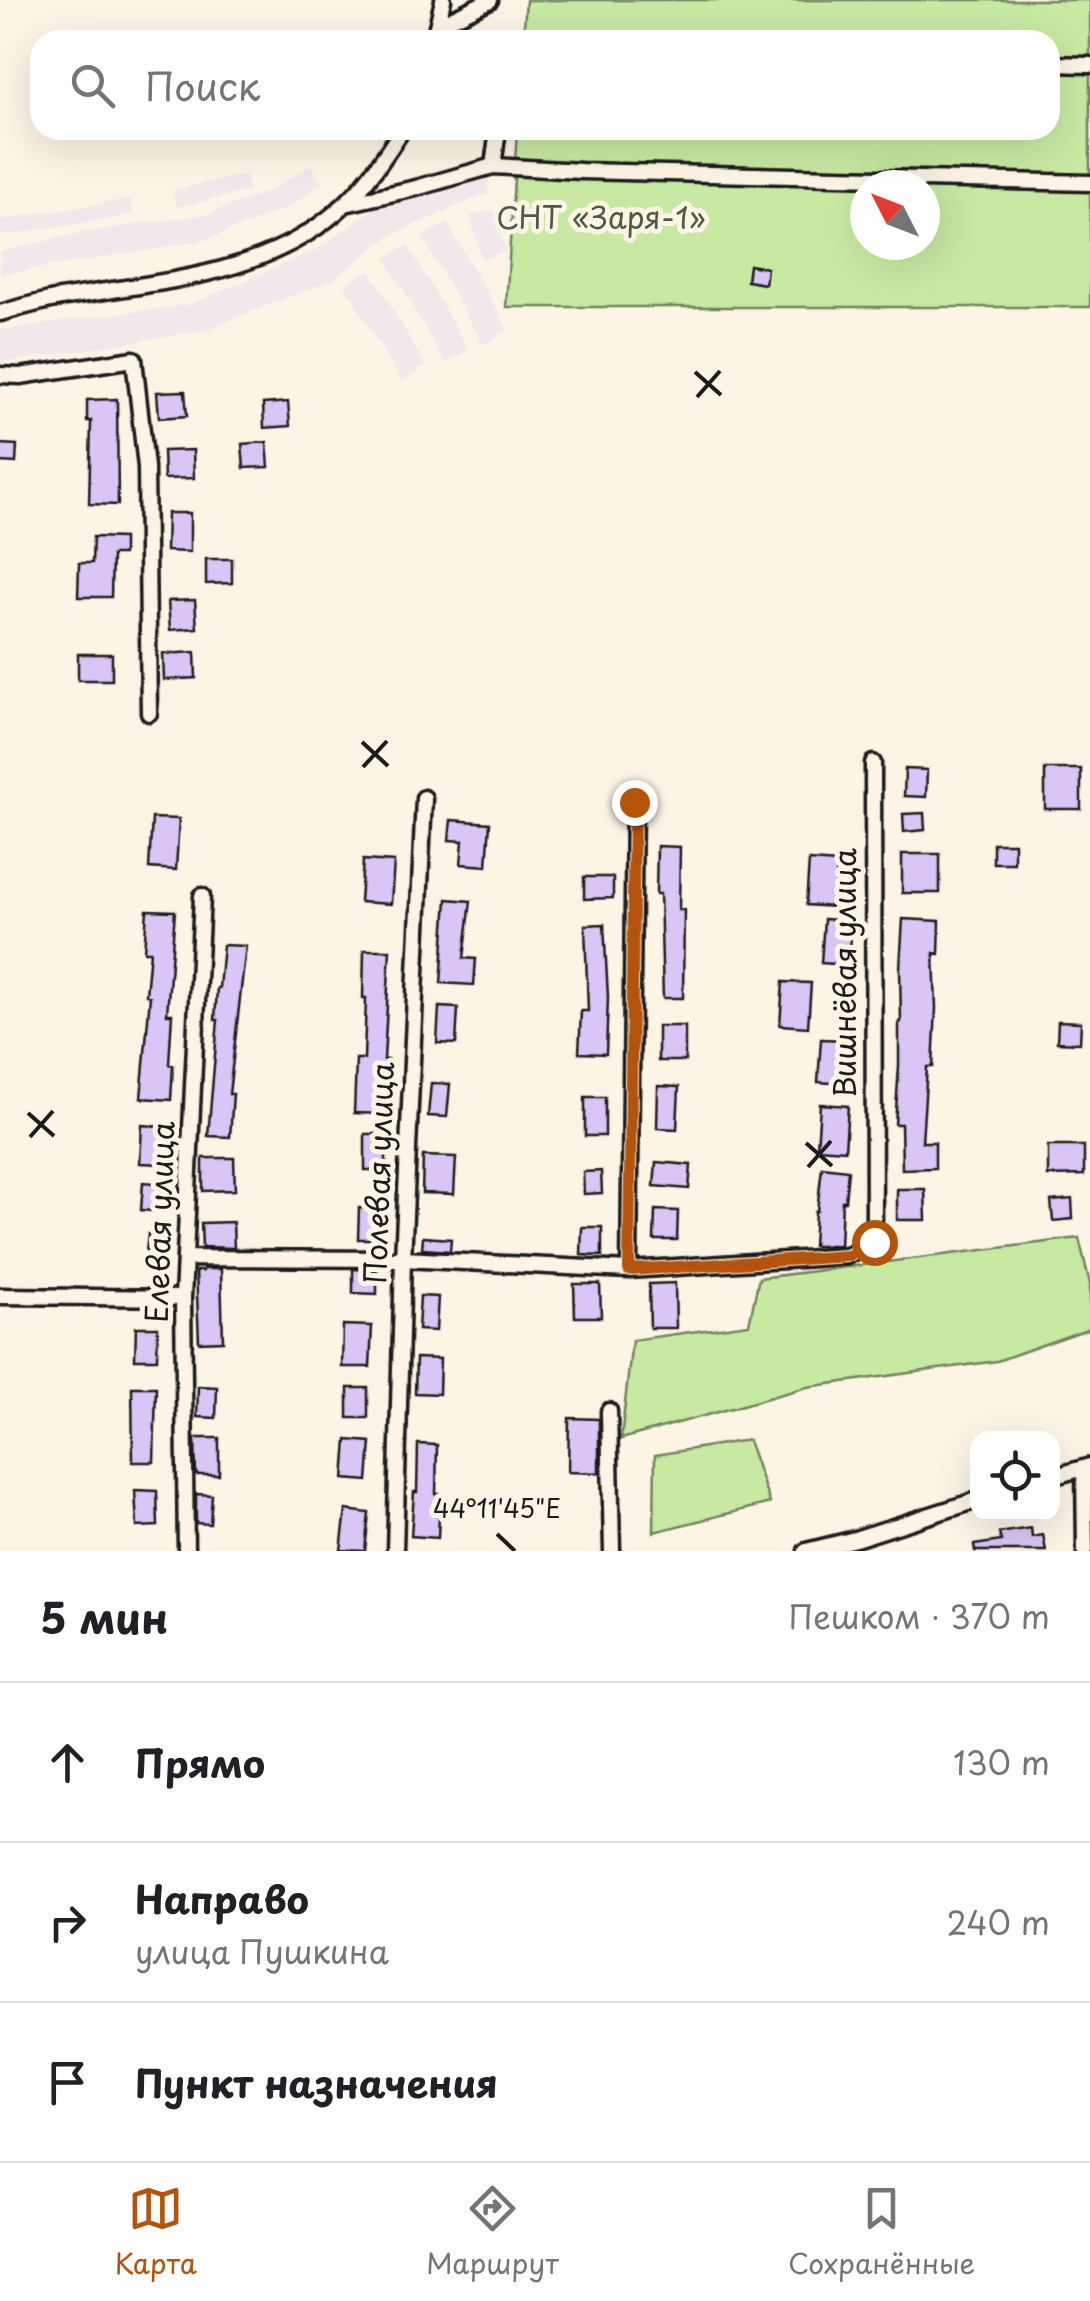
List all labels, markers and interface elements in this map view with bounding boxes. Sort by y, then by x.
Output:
search box [30,30,1060,140]
text: Поиск [145,57,260,114]
icon: search [65,58,120,113]
north arrow [850,170,940,260]
park label: СНТ «Заря-1» [496,194,706,239]
route end [612,780,658,826]
street label: Вишнёвая улица [821,848,866,1098]
street label: Полевая улица [351,1061,404,1285]
street label: Елевая улица [133,1120,185,1323]
route start [852,1220,898,1266]
map controls [970,1431,1060,1521]
button: locate [970,1431,1060,1521]
text: 44°11'45"E [433,1489,561,1527]
text: 5 мин [40,1585,168,1648]
text: Пешком · 370 m [789,1592,1050,1640]
text: Прямо [135,1734,265,1791]
icon: ahead [40,1735,95,1790]
text: 130 m [953,1738,1050,1786]
text: Направо [135,1870,309,1927]
icon: right [40,1895,95,1950]
text: 240 m [947,1898,1050,1946]
text: улица Пушкина [135,1927,389,1975]
text: Пункт назначения [135,2054,498,2111]
icon: arrive [40,2055,95,2110]
tab: Карта [115,2181,197,2284]
tab: Маршрут [426,2181,559,2284]
tab: Сохранённые [788,2181,975,2284]

